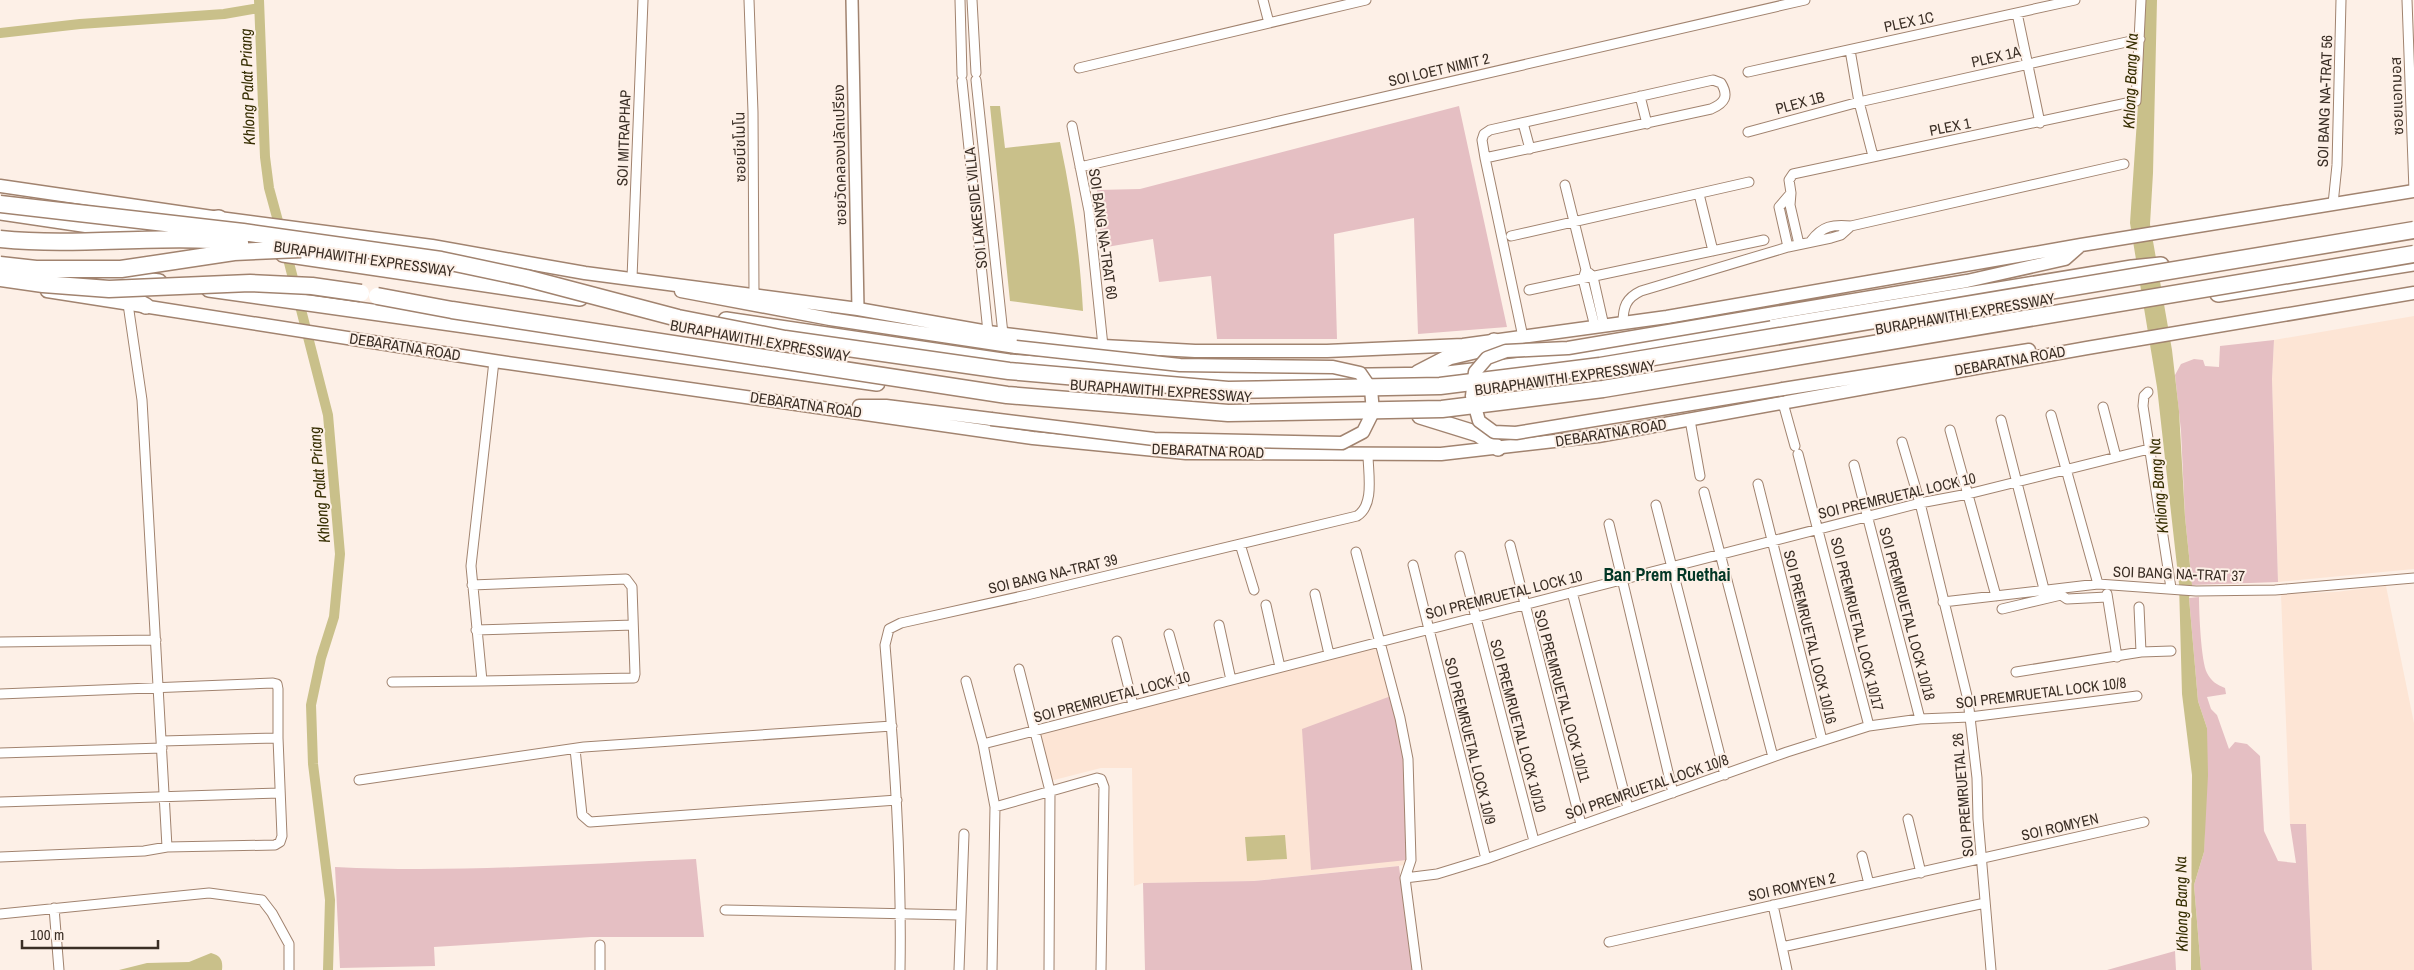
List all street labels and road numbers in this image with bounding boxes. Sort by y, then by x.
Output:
street label: PLEX 1C [1882,6,1936,37]
street label: SOI BANG NA-TRAT 56 [2312,34,2337,167]
street label: PLEX 1A [1969,40,2023,72]
street label: SOI LOET NIMIT 2 [1386,48,1492,91]
street label: ซอยแอทมอส [2385,56,2408,136]
street label: ซอยวัดคลองปลัดเปรียง [828,84,851,226]
street label: PLEX 1B [1773,86,1827,119]
street label: SOI MITRAPHAP [611,89,636,187]
street label: ซอยนีชโมโน [728,111,751,183]
street label: PLEX 1 [1927,112,1973,141]
street label: SOI LAKESIDE VILLA [959,146,992,270]
street label: SOI BANG NA-TRAT 60 [1084,167,1123,301]
street label: BURAPHAWITHI EXPRESSWAY [272,235,456,282]
street label: BURAPHAWITHI EXPRESSWAY [1873,287,2057,340]
street label: BURAPHAWITHI EXPRESSWAY [669,314,852,367]
street label: DEBARATNA ROAD [348,327,462,366]
street label: DEBARATNA ROAD [1953,340,2067,381]
street label: BURAPHAWITHI EXPRESSWAY [1473,354,1657,401]
street label: BURAPHAWITHI EXPRESSWAY [1069,374,1253,407]
street label: DEBARATNA ROAD [749,386,863,423]
street label: DEBARATNA ROAD [1554,413,1668,452]
street label: DEBARATNA ROAD [1151,438,1265,463]
street label: SOI PREMRUETAL LOCK 10 [1816,467,1978,524]
street label: SOI PREMRUETAL LOCK 10/18 [1874,525,1941,703]
street label: SOI PREMRUETAL LOCK 10/17 [1826,535,1889,713]
street label: SOI BANG NA-TRAT 39 [986,548,1120,599]
street label: SOI PREMRUETAL LOCK 10/16 [1779,548,1842,726]
street label: SOI BANG NA-TRAT 37 [2113,561,2246,586]
street label: SOI PREMRUETAL LOCK 10 [1423,565,1585,624]
street label: SOI PREMRUETAL LOCK 10/11 [1529,607,1596,784]
street label: SOI PREMRUETAL LOCK 10/10 [1485,637,1552,815]
street label: SOI PREMRUETAL LOCK 10/9 [1440,655,1501,827]
street label: SOI PREMRUETAL LOCK 10 [1031,665,1193,728]
street label: SOI PREMRUETAL LOCK 10/8 [1954,672,2128,713]
street label: SOI PREMRUETAL 26 [1947,732,1978,858]
street label: SOI PREMRUETAL LOCK 10/8 [1562,749,1732,824]
street label: SOI ROMYEN [2019,807,2101,846]
street label: SOI ROMYEN 2 [1746,867,1838,906]

